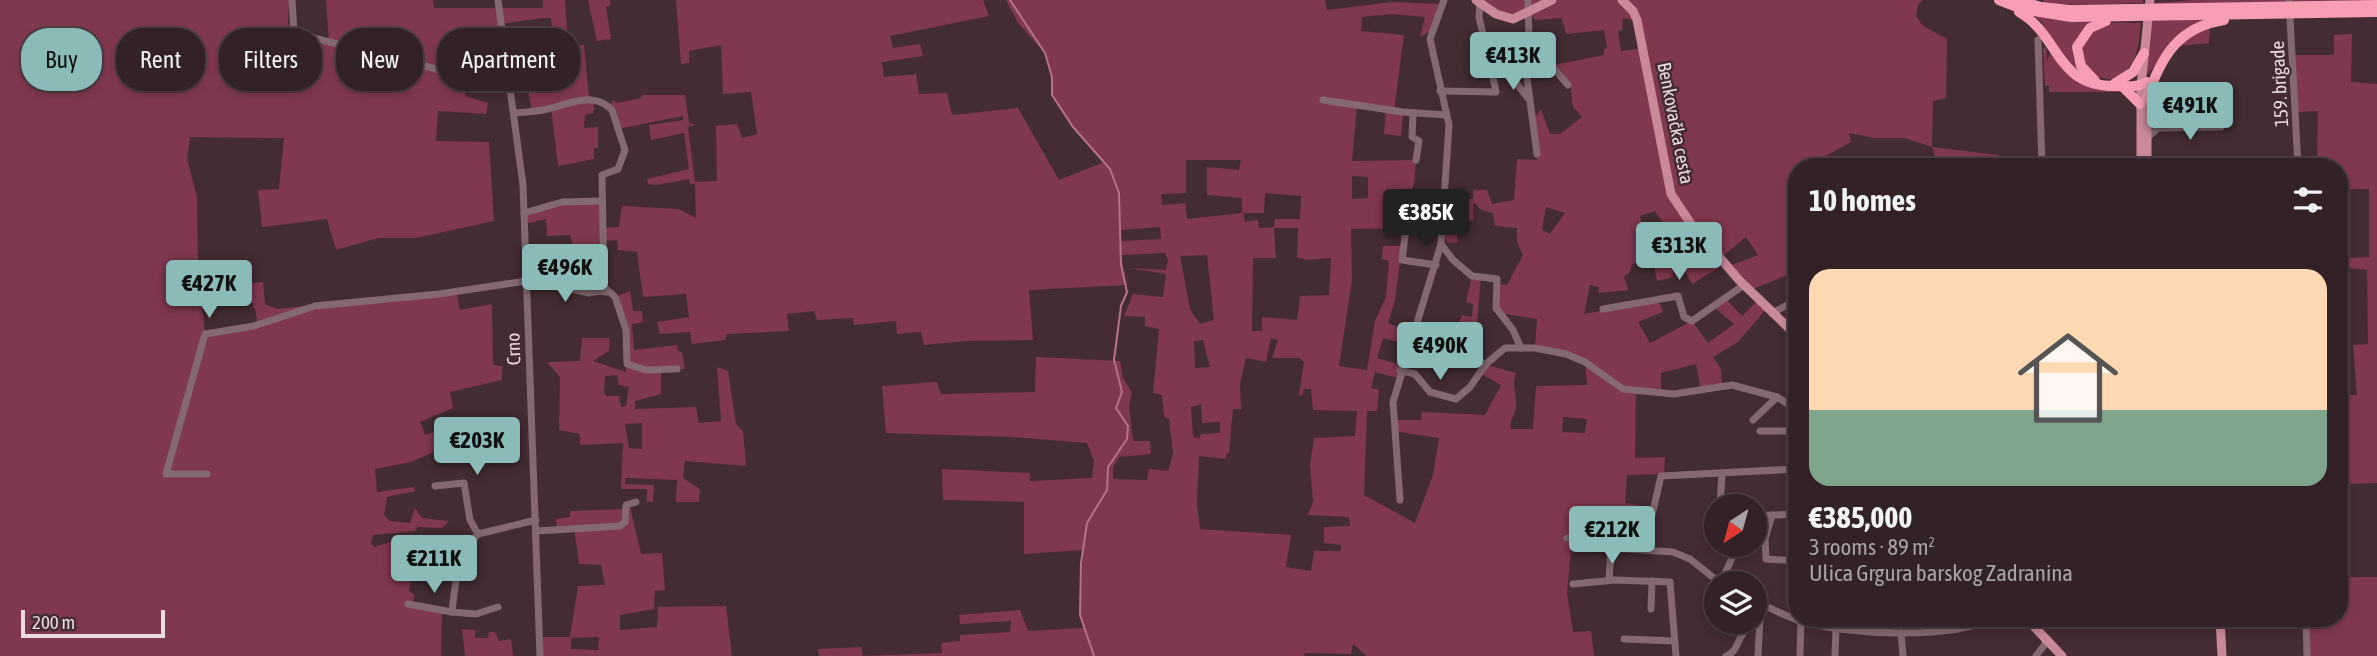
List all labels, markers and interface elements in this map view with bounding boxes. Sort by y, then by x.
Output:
chip: Buy [21,28,102,91]
chip: Rent [116,28,205,91]
chip: Filters [219,28,322,91]
chip: New [336,28,423,91]
chip: Apartment [437,28,580,91]
pin: €413K [1464,32,1562,92]
street label: 159. brigade [2266,40,2292,128]
text: €413K [1486,42,1540,68]
street label: Benkovačka cesta [1653,60,1699,186]
pin: €491K [2141,82,2239,142]
text: €491K [2163,92,2217,118]
icon: filters [2289,181,2327,219]
text: 10 homes [1809,183,1916,217]
pin: €385K [1377,190,1475,249]
text: €385K [1399,199,1453,225]
pin: €313K [1630,222,1728,282]
text: €313K [1652,232,1706,258]
pin: €496K [516,244,614,304]
text: €496K [538,254,592,280]
pin: €427K [160,260,258,320]
text: €427K [182,270,236,296]
icon: home [2005,315,2131,441]
pin: €490K [1391,322,1489,382]
street label: Crno [501,332,525,366]
text: €490K [1413,332,1467,358]
pin: €203K [428,418,526,477]
text: €203K [450,427,504,453]
north arrow [1704,494,1768,556]
map controls [1704,494,1767,634]
text: €385,000 [1809,500,1912,534]
pin: €212K [1563,506,1661,566]
text: €212K [1585,516,1639,542]
text: 3 rooms · 89 m² [1809,534,1935,560]
pin: €211K [385,536,483,595]
text: €211K [407,545,461,571]
text: Ulica Grgura barskog Zadranina [1809,560,2073,586]
button: layers [1704,571,1767,634]
scale bar [21,607,164,639]
text: 200 m [32,611,75,633]

